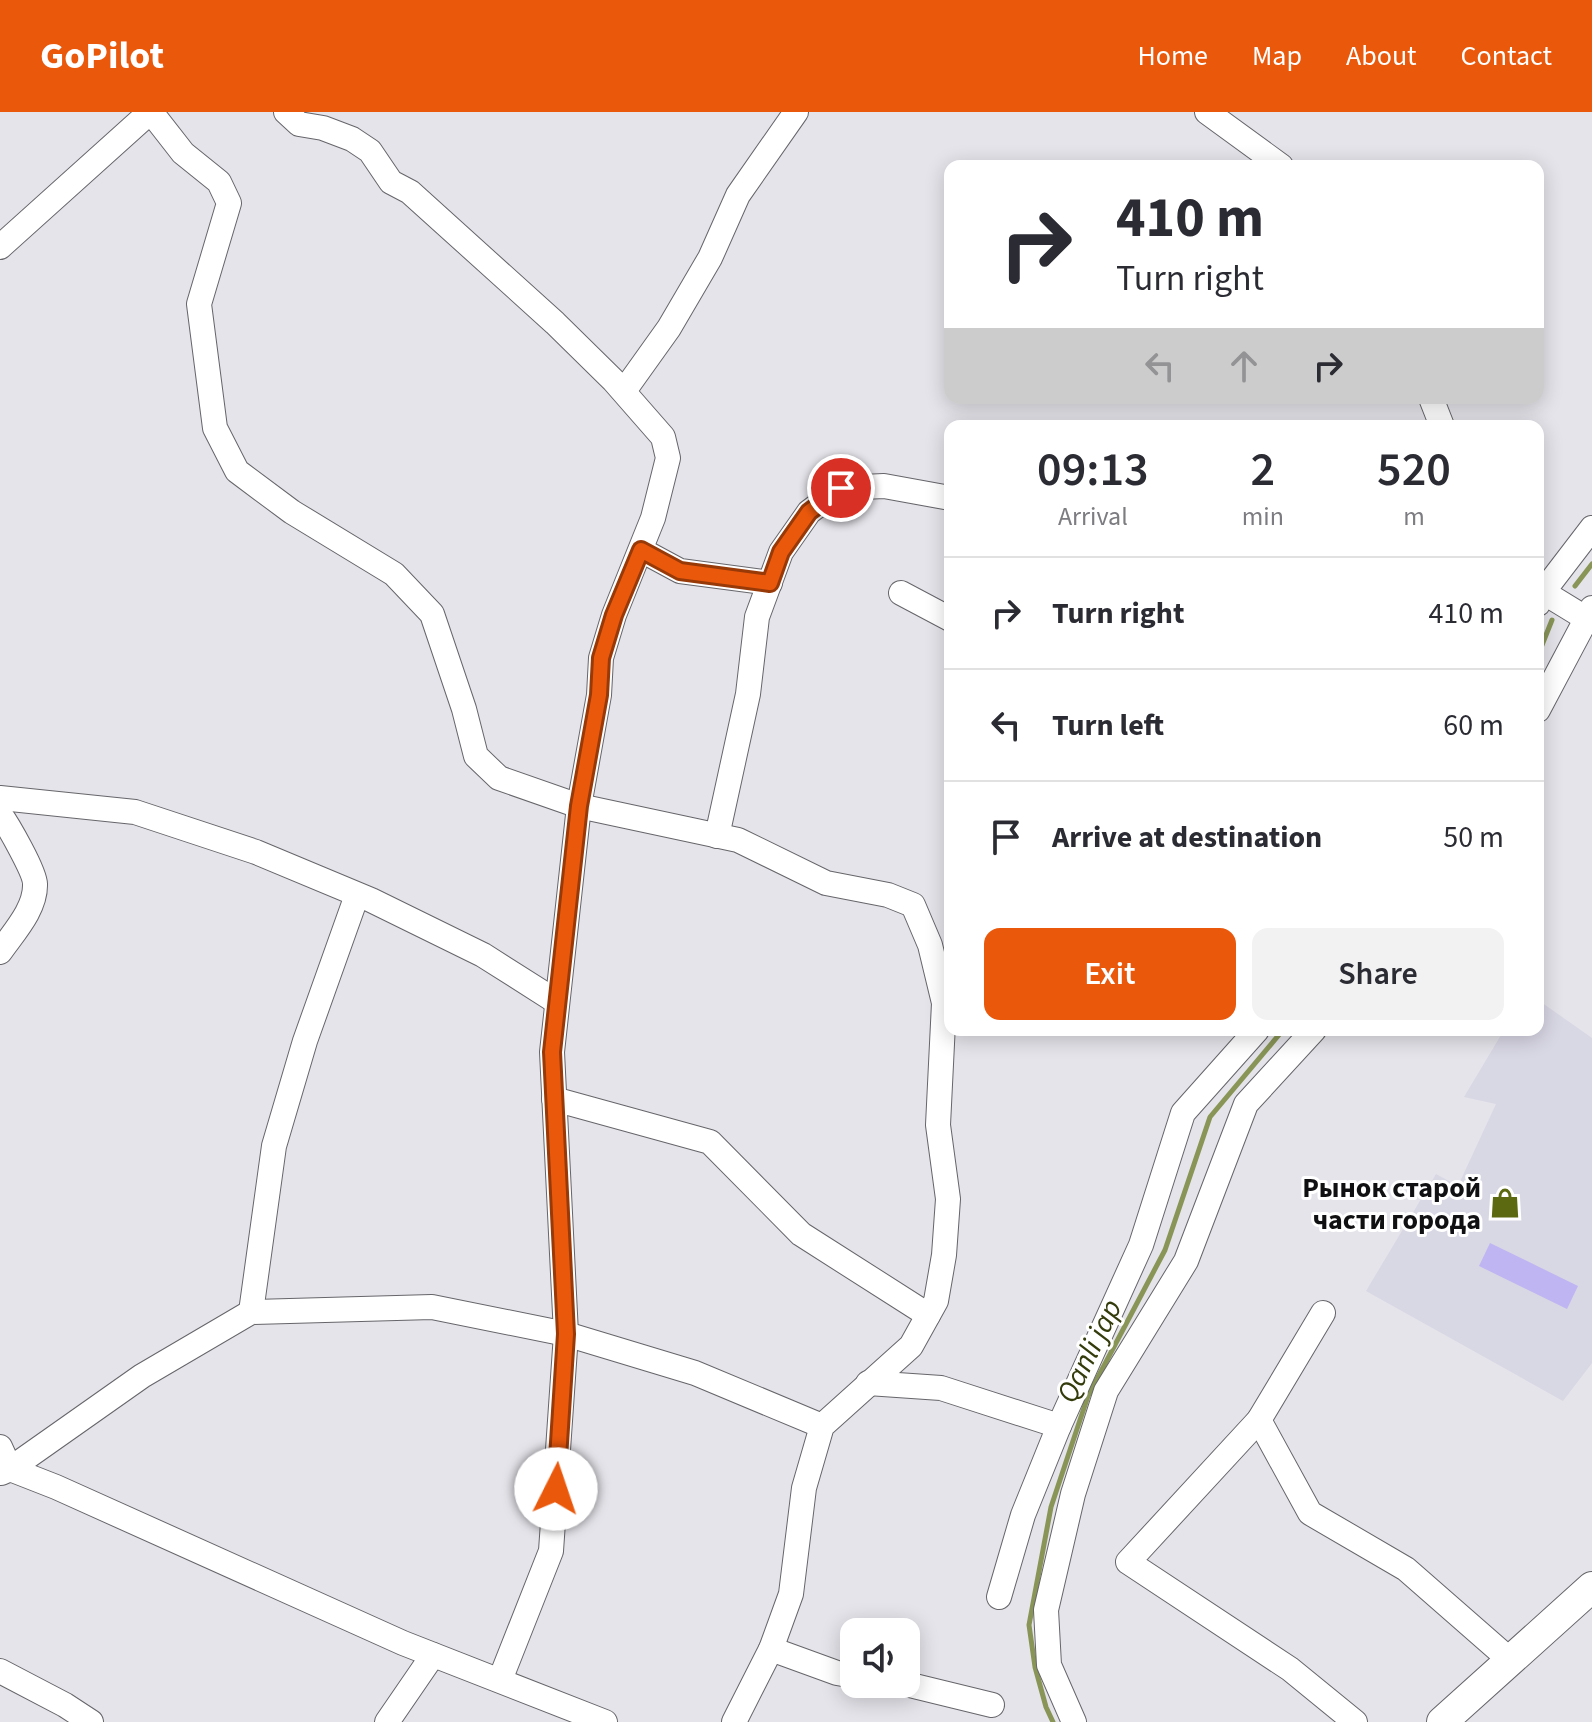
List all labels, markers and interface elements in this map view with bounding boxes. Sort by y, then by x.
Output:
text: GoPilot [40,29,164,83]
text: Home [1137,36,1208,76]
text: Map [1252,36,1302,76]
text: About [1346,36,1417,76]
text: Contact [1461,36,1552,76]
text: 410 m [1116,179,1264,258]
icon: right [984,192,1088,296]
text: Turn right [1116,253,1264,304]
icon: left [1138,344,1182,388]
icon: ahead [1222,344,1266,388]
icon: right [1306,344,1350,388]
text: 09:13 [1037,436,1149,504]
text: 2 [1251,436,1275,504]
text: 520 [1377,436,1451,504]
pin [807,454,875,522]
icon: arrive [819,466,863,510]
text: Arrival [1058,498,1128,535]
text: min [1242,498,1284,535]
text: m [1403,498,1425,535]
icon: right [984,591,1028,635]
text: Turn right [1052,592,1184,635]
text: 410 m [1428,592,1504,635]
icon: left [984,703,1028,747]
text: Turn left [1052,704,1164,747]
text: 60 m [1443,704,1504,747]
icon: arrive [984,815,1028,859]
text: Arrive at destination [1052,816,1322,859]
text: 50 m [1443,816,1504,859]
button: Exit [984,928,1236,1020]
button: Share [1252,928,1504,1020]
place label: Рынок старой части города [1302,1168,1481,1240]
shop icon: Рынок старой части города [1488,1186,1522,1220]
water label: Qanli jap [1046,1292,1133,1410]
position arrow [514,1447,598,1531]
map controls [840,1618,920,1698]
button: sound [840,1618,920,1698]

